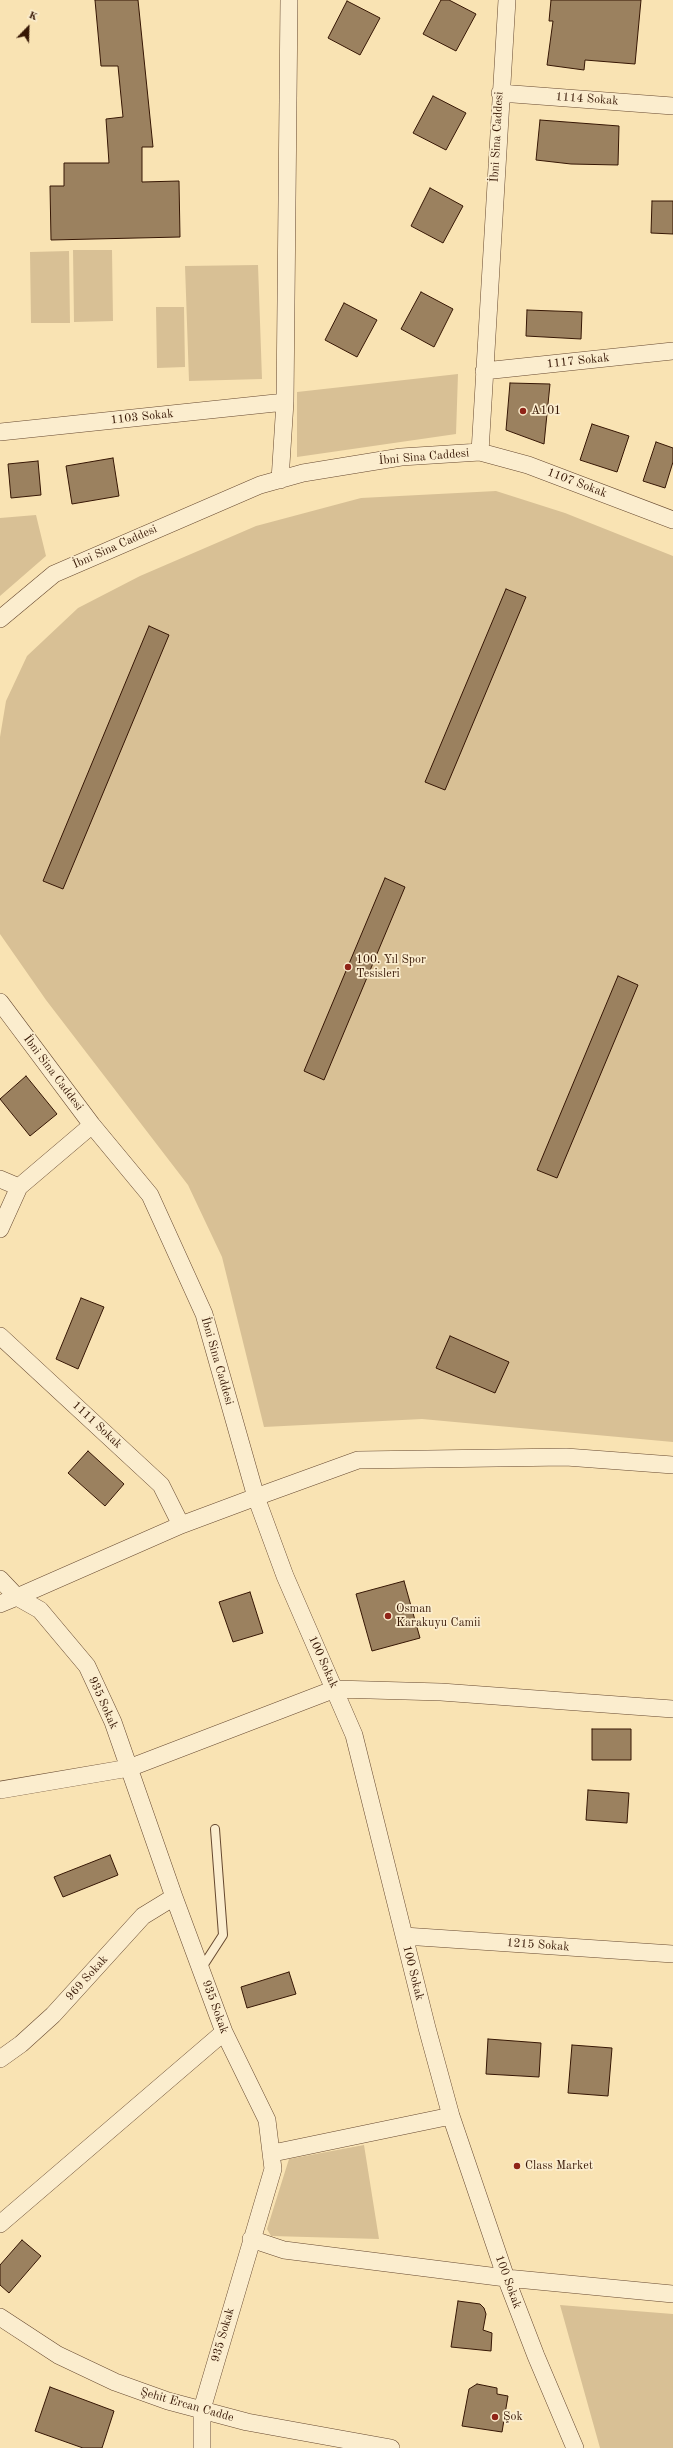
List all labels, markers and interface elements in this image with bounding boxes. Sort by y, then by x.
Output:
north arrow [8,8,48,48]
text: K [27,10,39,23]
street label: 1114 Sokak [555,90,619,108]
street label: İbni Sina Caddesi [487,91,507,183]
street label: 1117 Sokak [546,351,610,371]
place label: A101 [531,404,561,418]
marker: A101 [518,406,528,416]
street label: 1103 Sokak [110,407,174,427]
street label: İbni Sina Caddesi [378,446,470,468]
street label: 1107 Sokak [545,465,609,501]
street label: İbni Sina Caddesi [71,522,159,572]
place label: 100. Yıl Spor Tesisleri [356,953,426,981]
marker: 100. Yıl Spor Tesisleri [343,962,353,972]
street label: İbni Sina Caddesi [20,1032,86,1114]
street label: İbni Sina Caddesi [198,1315,236,1407]
street label: 1111 Sokak [69,1398,125,1452]
place label: Osman Karakuyu Camii [396,1602,481,1630]
marker: Osman Karakuyu Camii [383,1611,393,1621]
street label: 100 Sokak [305,1633,341,1691]
street label: 935 Sokak [85,1674,121,1732]
street label: 1215 Sokak [506,1936,570,1954]
street label: 100 Sokak [399,1944,427,2002]
street label: 969 Sokak [63,1952,111,2004]
street label: 935 Sokak [199,1978,231,2036]
place label: Class Market [525,2159,593,2173]
marker: Class Market [512,2161,522,2171]
street label: 100 Sokak [492,2253,524,2311]
street label: 935 Sokak [208,2306,238,2364]
street label: Şehit Ercan Cadde [139,2385,235,2425]
place label: Şok [503,2410,523,2424]
marker: Şok [490,2412,500,2422]

